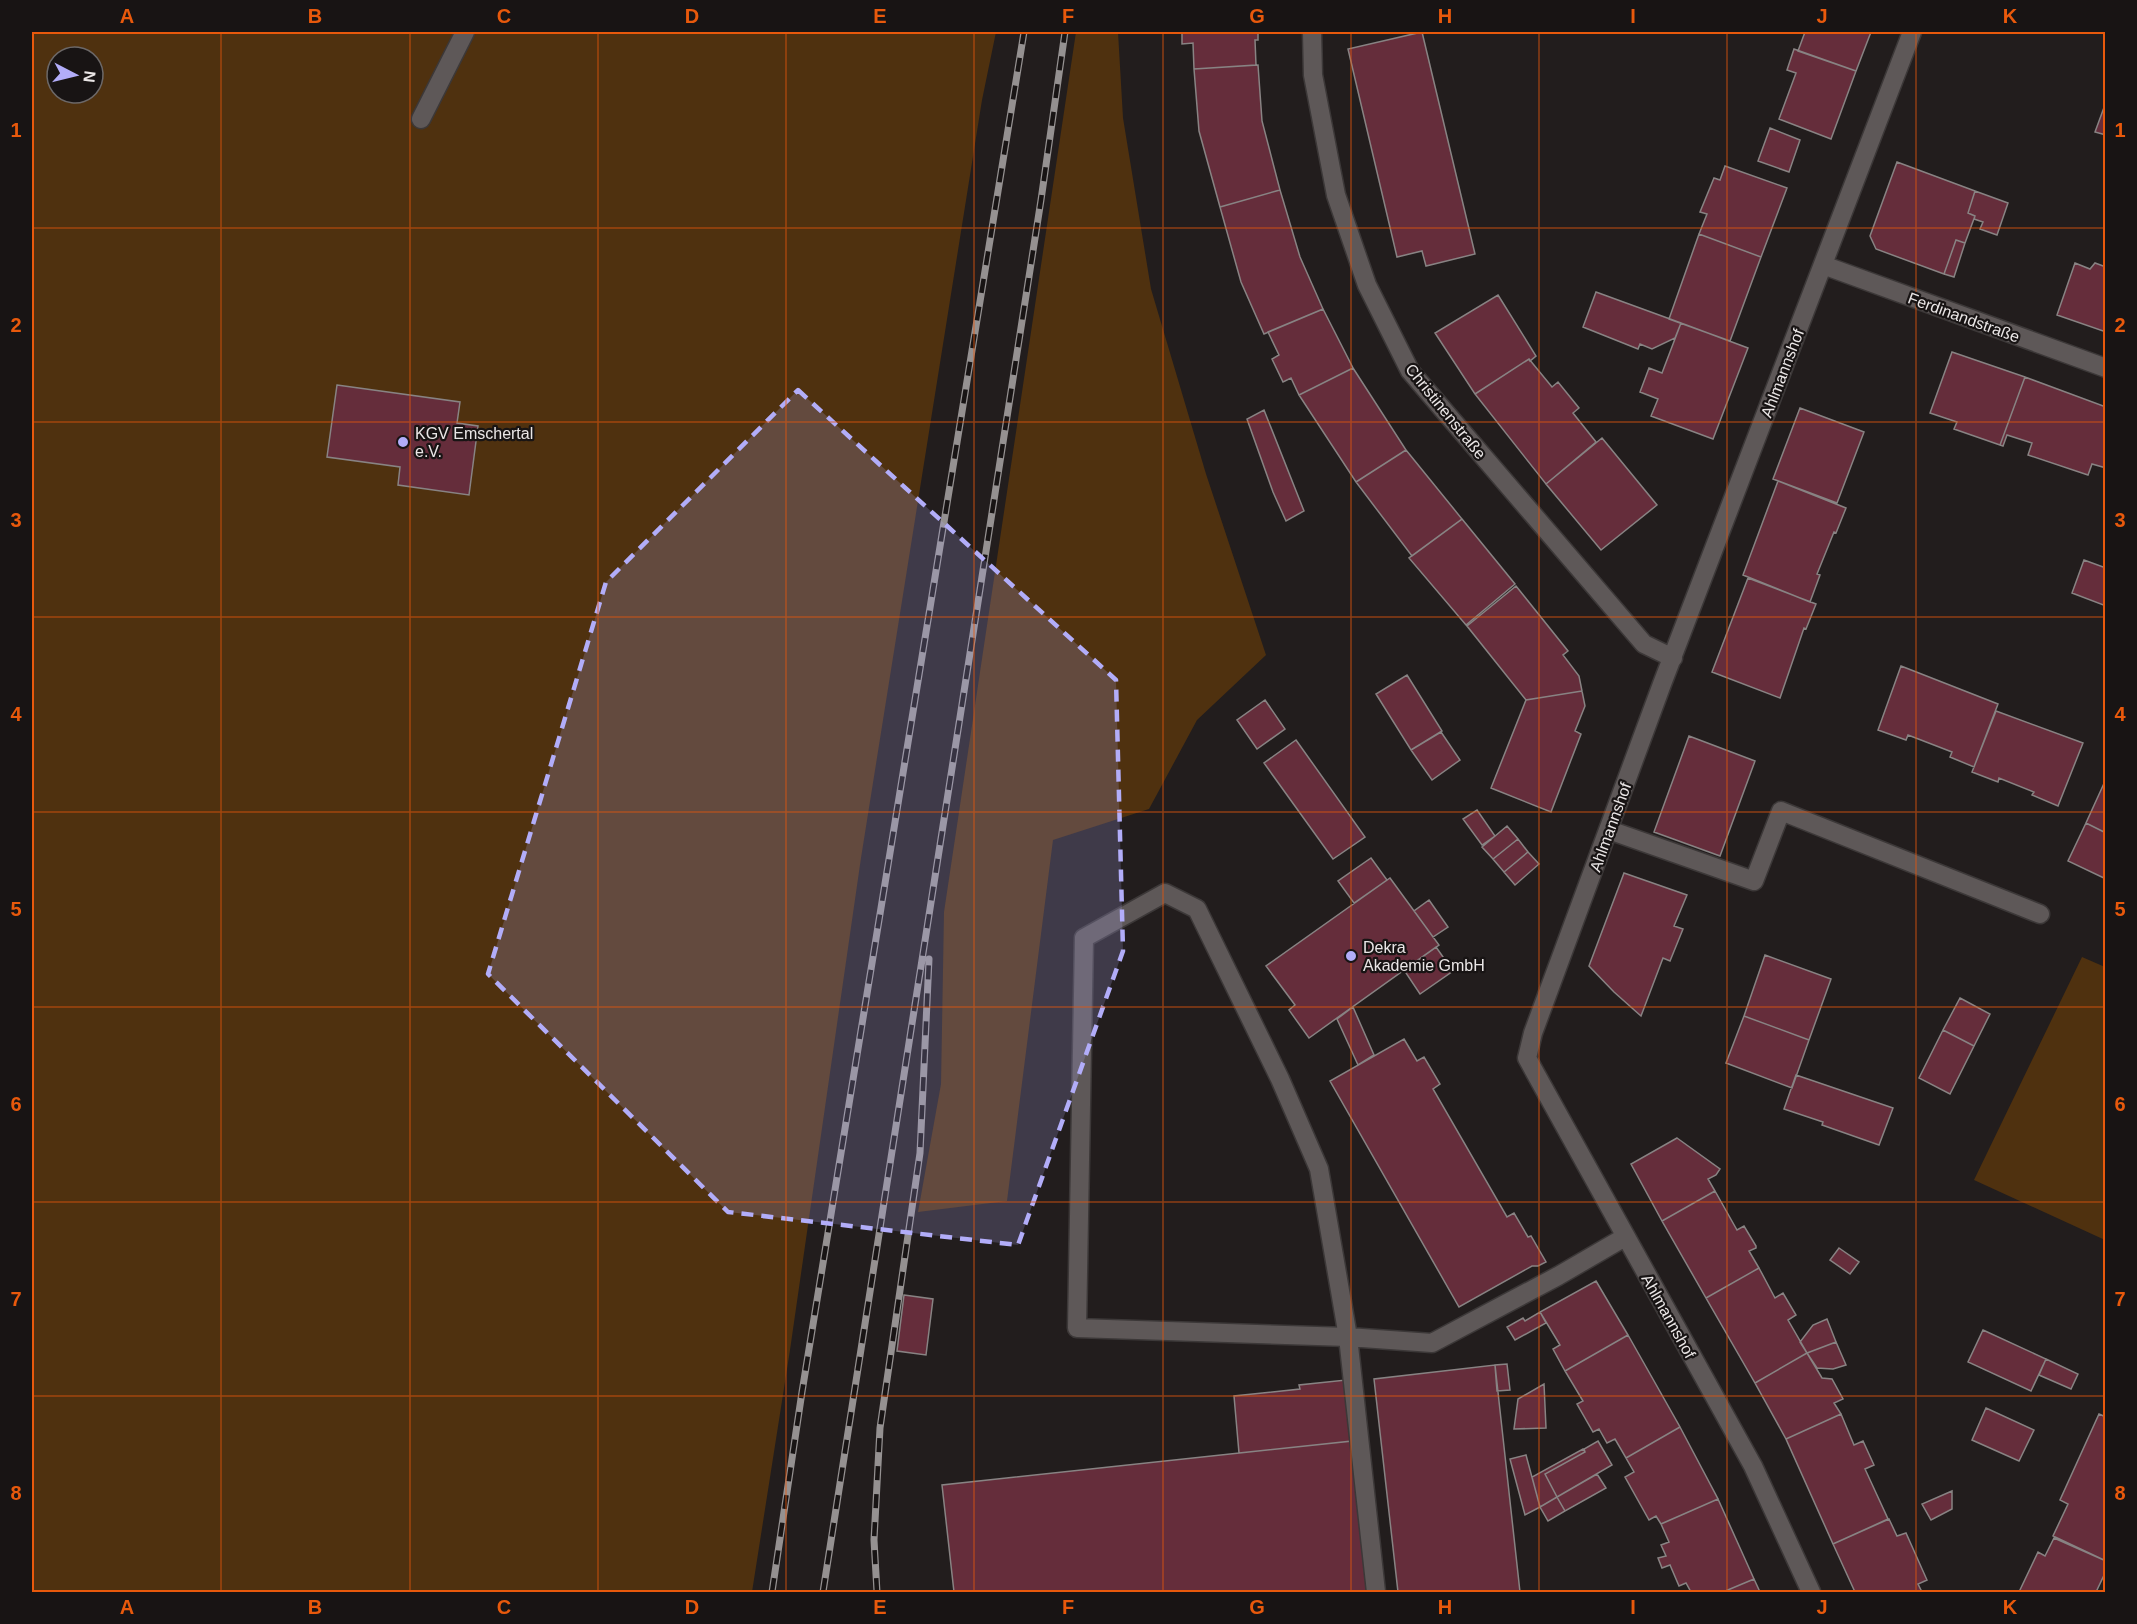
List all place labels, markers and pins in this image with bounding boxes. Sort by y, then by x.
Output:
place label: KGV Emschertal e.V. [415,425,533,460]
marker: KGV Emschertal e.V. [396,435,410,449]
place label: Dekra Akademie GmbH [1363,939,1485,974]
marker: Dekra Akademie GmbH [1344,949,1358,963]

